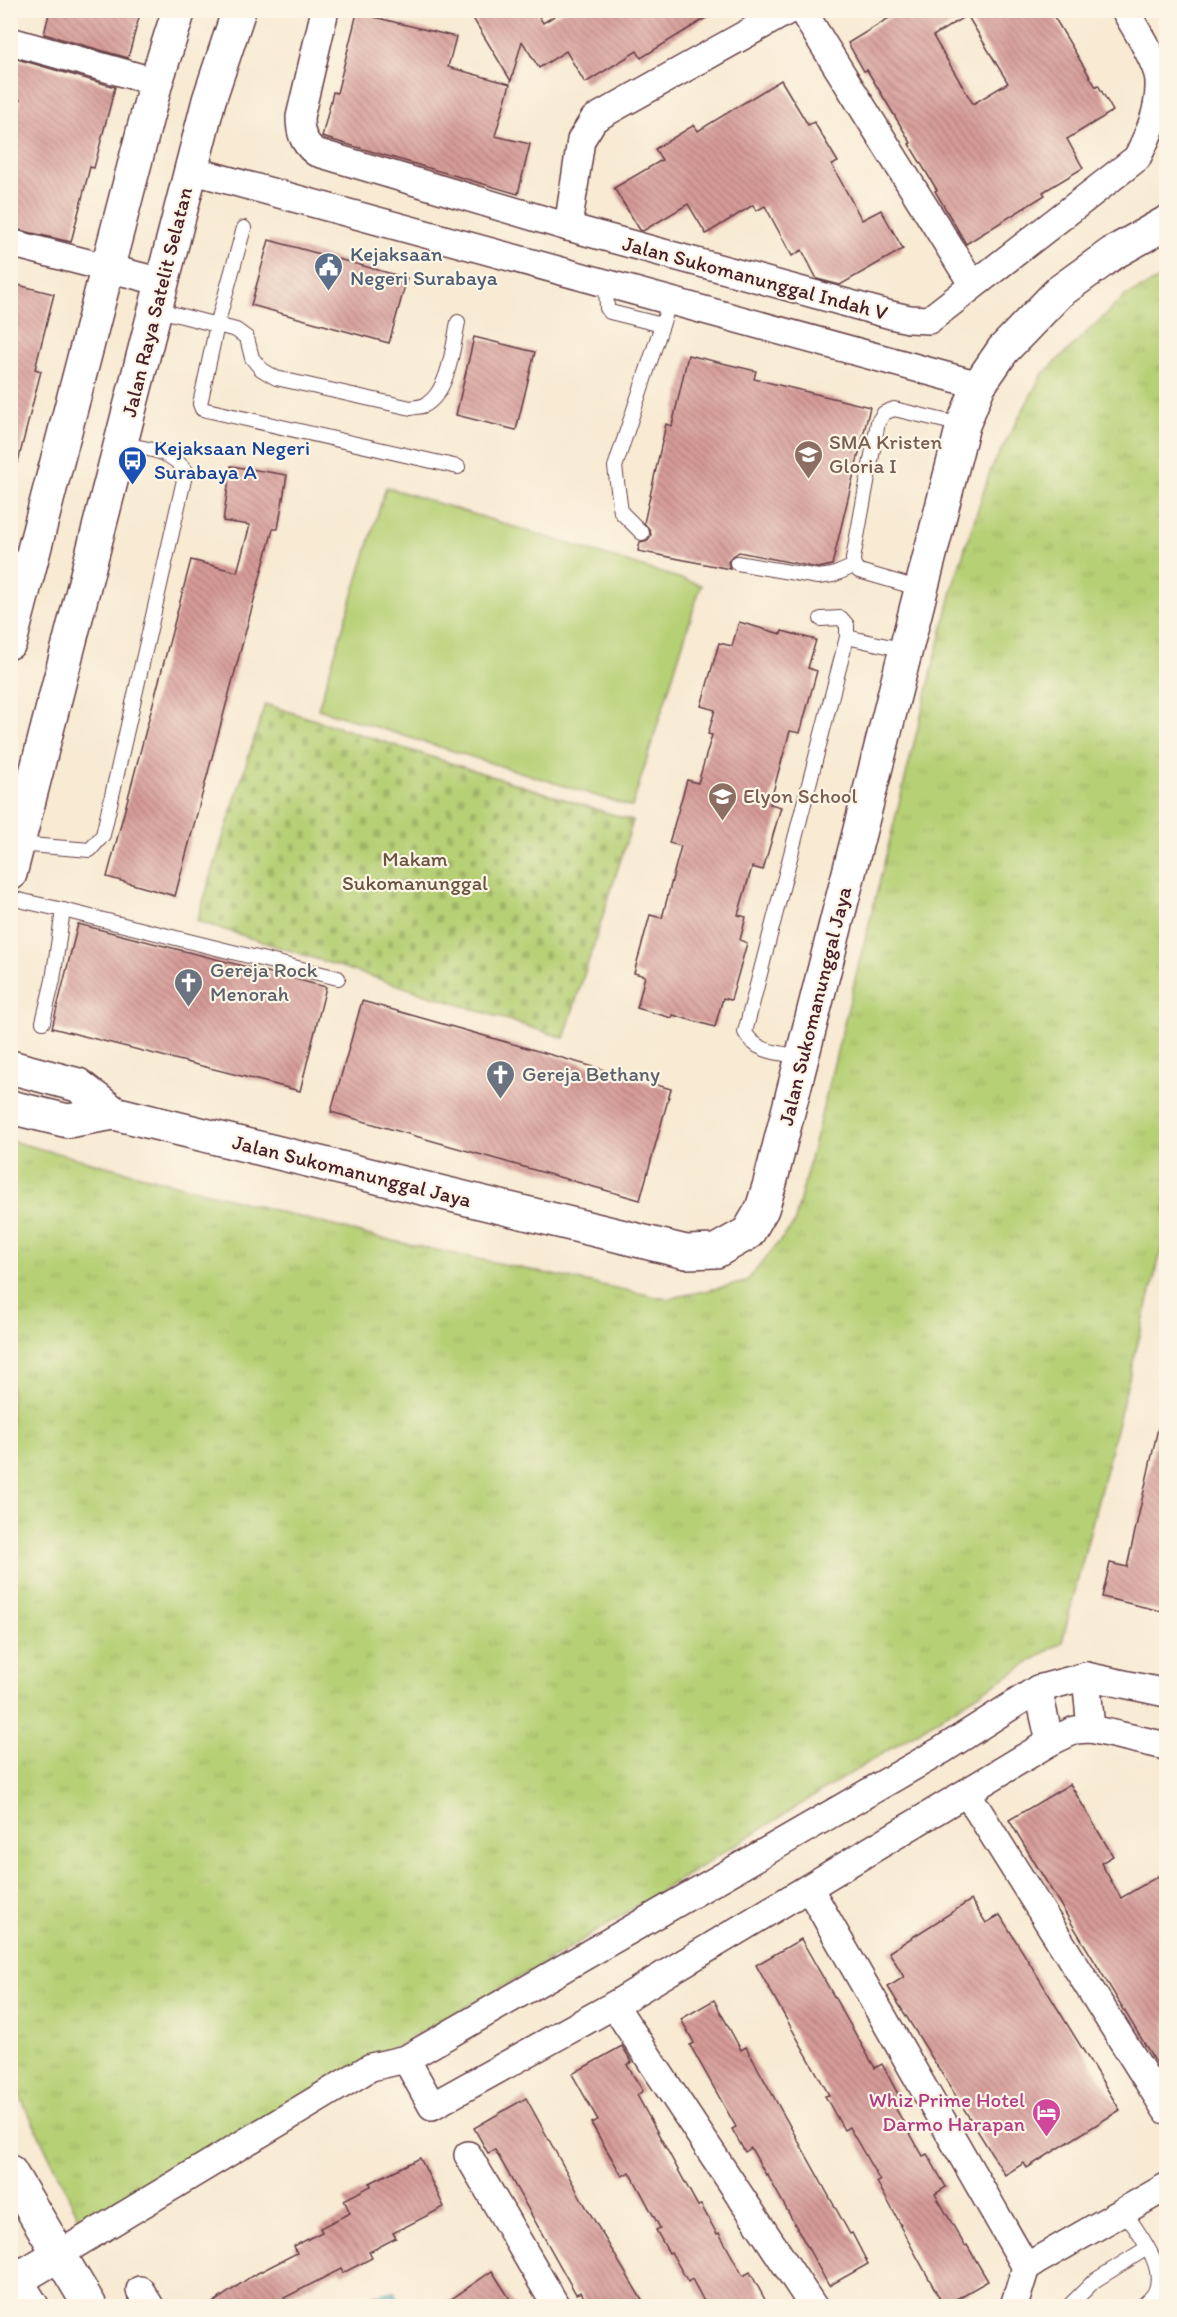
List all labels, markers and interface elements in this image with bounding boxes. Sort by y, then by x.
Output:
street label: Jalan Raya Satelit Selatan [116,184,197,419]
street label: Jalan Sukomanunggal Indah V [620,230,891,325]
place label: Kejaksaan Negeri Surabaya [350,241,498,290]
public building icon: Kejaksaan Negeri Surabaya [313,250,345,292]
place label: SMA Kristen Gloria I [829,429,942,478]
place label: Kejaksaan Negeri Surabaya A [154,435,310,484]
school or university icon: SMA Kristen Gloria I [792,438,824,480]
bus stop icon: Kejaksaan Negeri Surabaya A [117,444,149,486]
school or university icon: Elyon School [706,780,738,822]
place label: Elyon School [743,783,857,808]
park label: Makam Sukomanunggal [342,846,488,895]
street label: Jalan Sukomanunggal Jaya [773,884,856,1128]
place label: Gereja Rock Menorah [210,957,318,1006]
church icon: Gereja Rock Menorah [173,966,205,1008]
church icon: Gereja Bethany [485,1058,517,1100]
place label: Gereja Bethany [522,1061,660,1086]
street label: Jalan Sukomanunggal Jaya [230,1129,474,1212]
place label: Whiz Prime Hotel Darmo Harapan [869,2087,1025,2136]
hotel icon: Whiz Prime Hotel Darmo Harapan [1030,2096,1062,2138]

